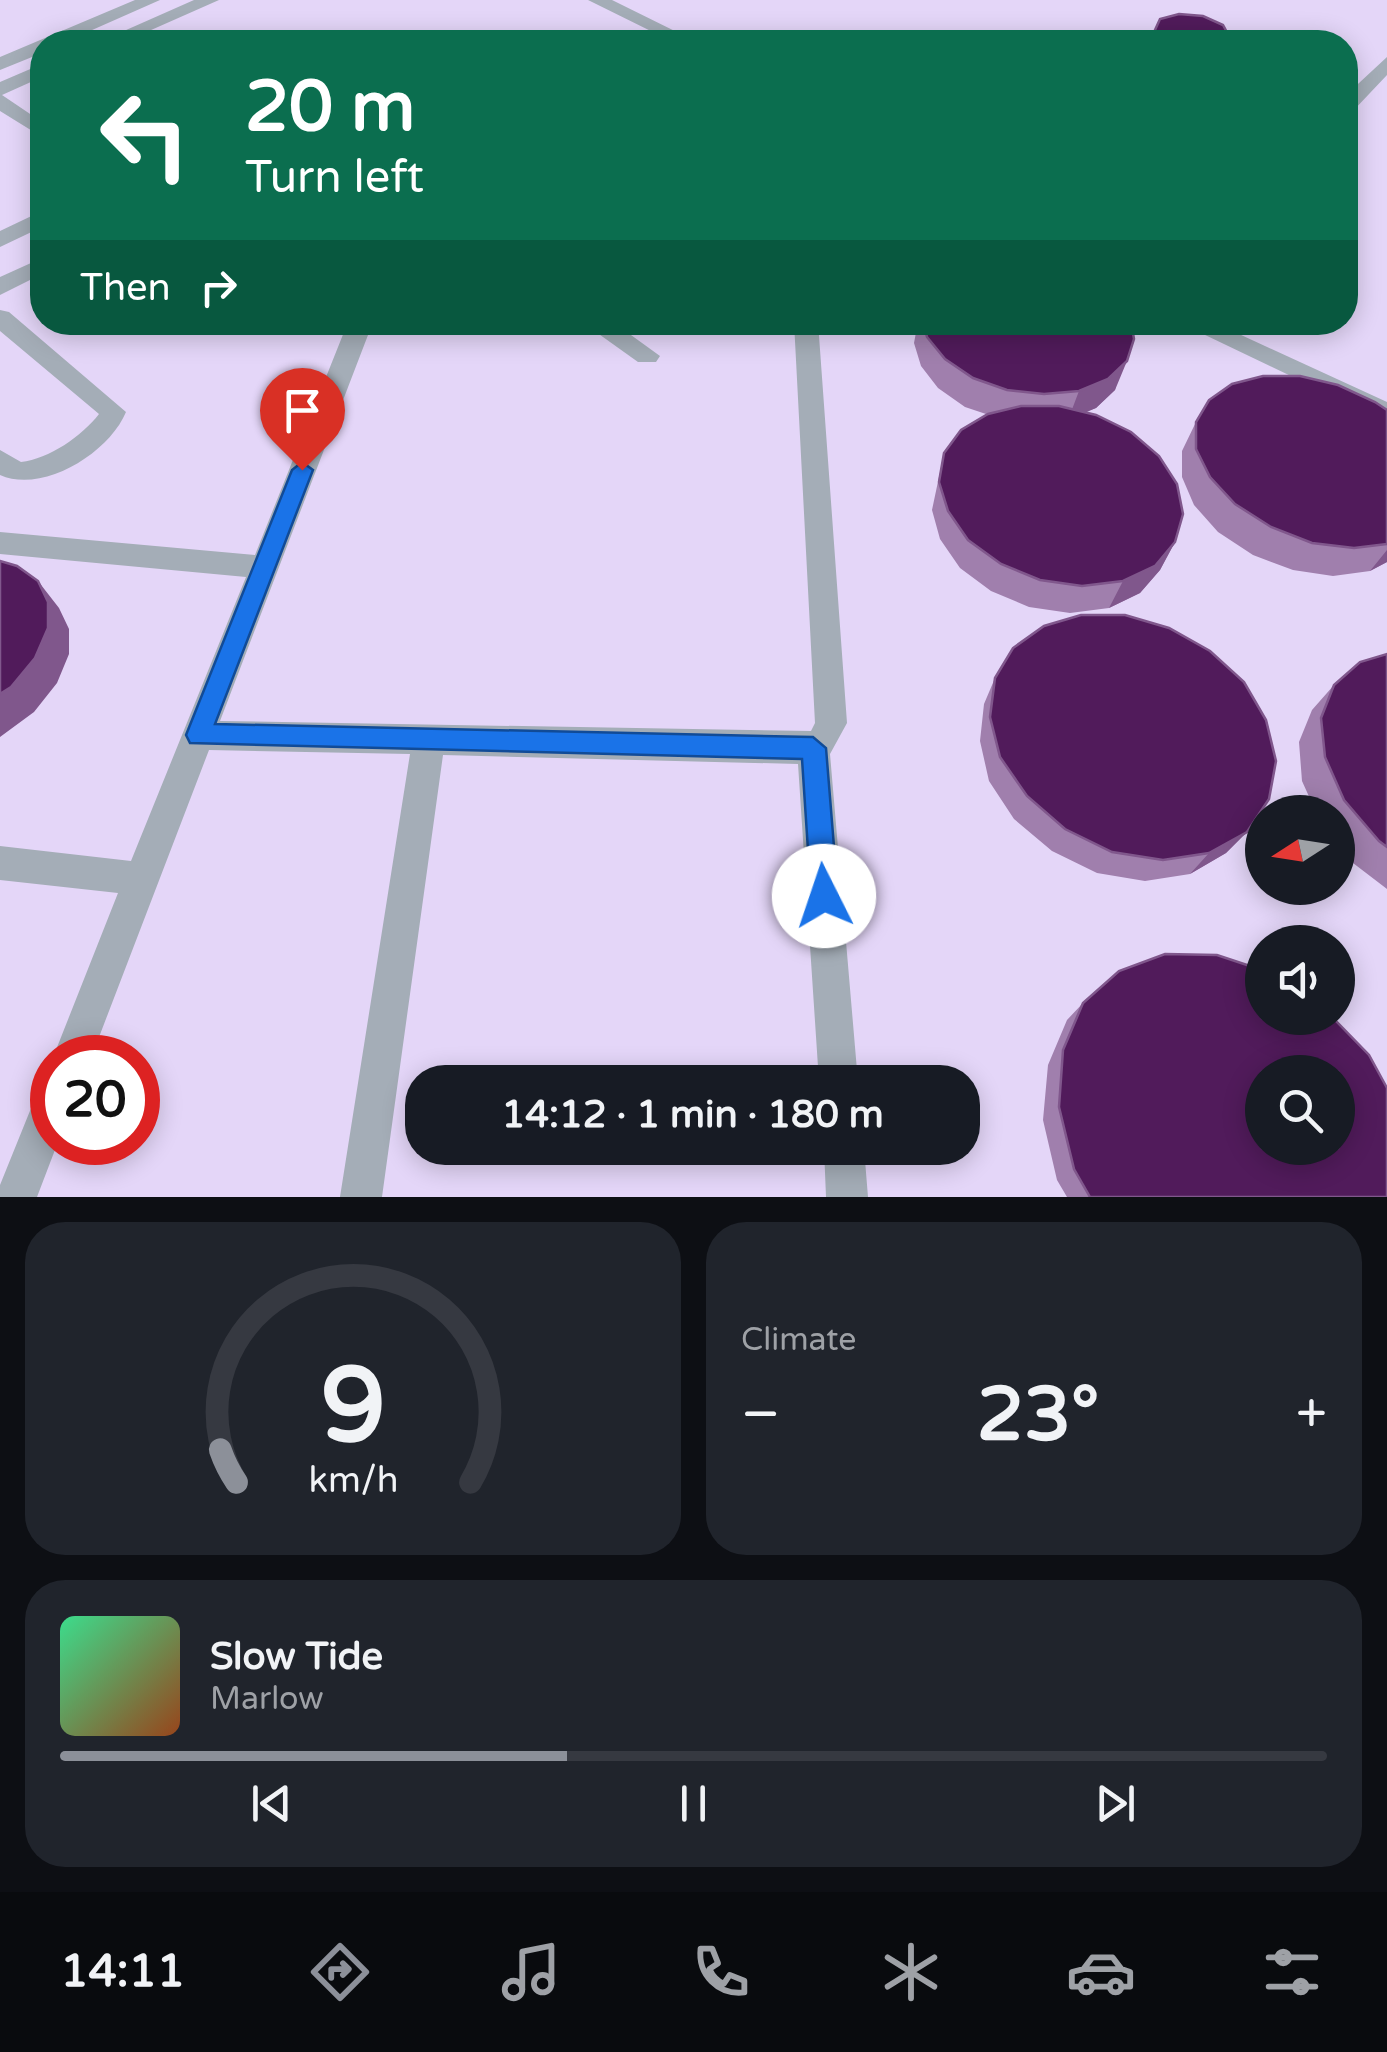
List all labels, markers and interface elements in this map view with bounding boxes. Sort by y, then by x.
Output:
text: 20 m [245,66,415,150]
icon: left [80,70,210,200]
text: Turn left [245,151,424,205]
icon: right [191,260,246,315]
text: Then [80,265,171,311]
pin [260,368,345,471]
icon: arrive [275,383,330,438]
north arrow [1245,795,1355,905]
map controls [1245,795,1355,1165]
position arrow [772,844,876,948]
button: sound [1245,925,1355,1035]
speed limit sign: 20 [30,1035,160,1165]
button: search [1245,1055,1355,1165]
text: 14:12 · 1 min · 180 m [501,1092,884,1138]
text: Climate [741,1321,856,1359]
text: 9 [320,1345,386,1470]
text: 23° [977,1370,1099,1460]
text: − [741,1382,780,1448]
text: + [1296,1382,1327,1448]
text: km/h [308,1459,398,1502]
text: Slow Tide [210,1634,383,1680]
text: Marlow [210,1680,324,1718]
icon: previous [244,1776,299,1831]
icon: pause [666,1776,721,1831]
icon: next [1088,1776,1143,1831]
icon: directions [305,1937,375,2007]
icon: music [496,1937,566,2007]
icon: phone [686,1937,756,2007]
icon: climate [876,1937,946,2007]
icon: car [1066,1937,1136,2007]
icon: filters [1257,1937,1327,2007]
text: 14:11 [60,1945,185,1999]

